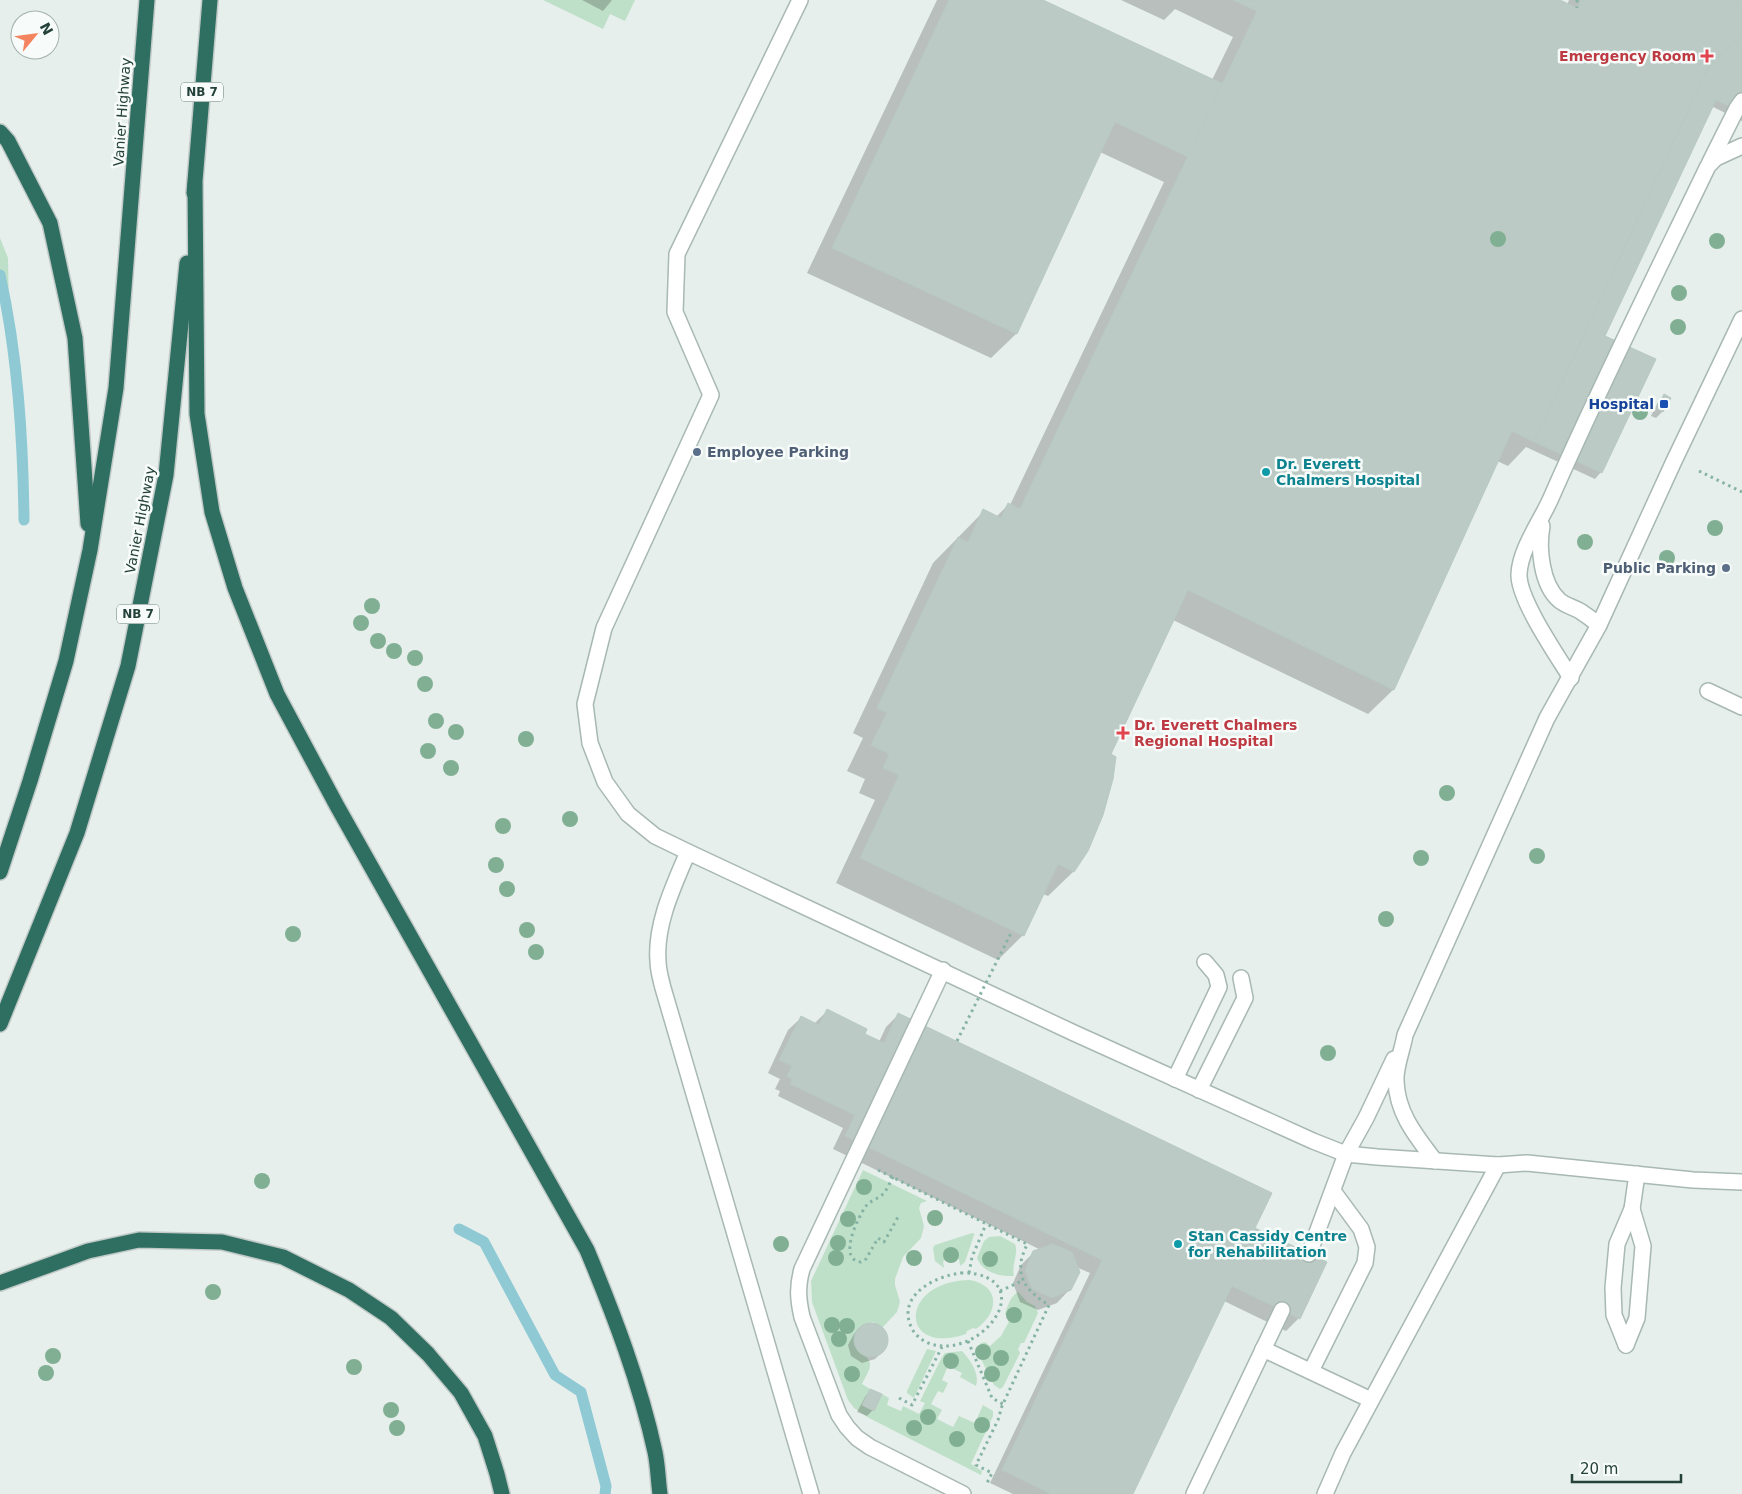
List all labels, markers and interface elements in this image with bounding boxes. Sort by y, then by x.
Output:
north arrow [10,10,60,60]
text: N [37,20,56,38]
place label: Emergency Room [1559,48,1696,64]
marker: Emergency Room [1700,49,1714,63]
street label: Vanier Highway [110,57,134,167]
road number: NB 7 [181,82,223,101]
place label: Hospital [1589,396,1654,412]
marker: Hospital [1658,398,1670,410]
place label: Employee Parking [707,444,849,460]
marker: Employee Parking [691,446,703,458]
place label: Dr. Everett Chalmers Hospital [1276,456,1420,488]
street label: Vanier Highway [122,465,158,575]
marker: Dr. Everett Chalmers Hospital [1260,466,1272,478]
place label: Public Parking [1603,560,1716,576]
marker: Public Parking [1720,562,1732,574]
road number: NB 7 [117,604,159,624]
place label: Dr. Everett Chalmers Regional Hospital [1134,717,1297,749]
marker: Dr. Everett Chalmers Regional Hospital [1116,726,1130,740]
place label: Stan Cassidy Centre for Rehabilitation [1188,1228,1347,1260]
marker: Stan Cassidy Centre for Rehabilitation [1172,1238,1184,1250]
scale bar [1572,1452,1681,1484]
text: 20 m [1580,1460,1618,1478]

